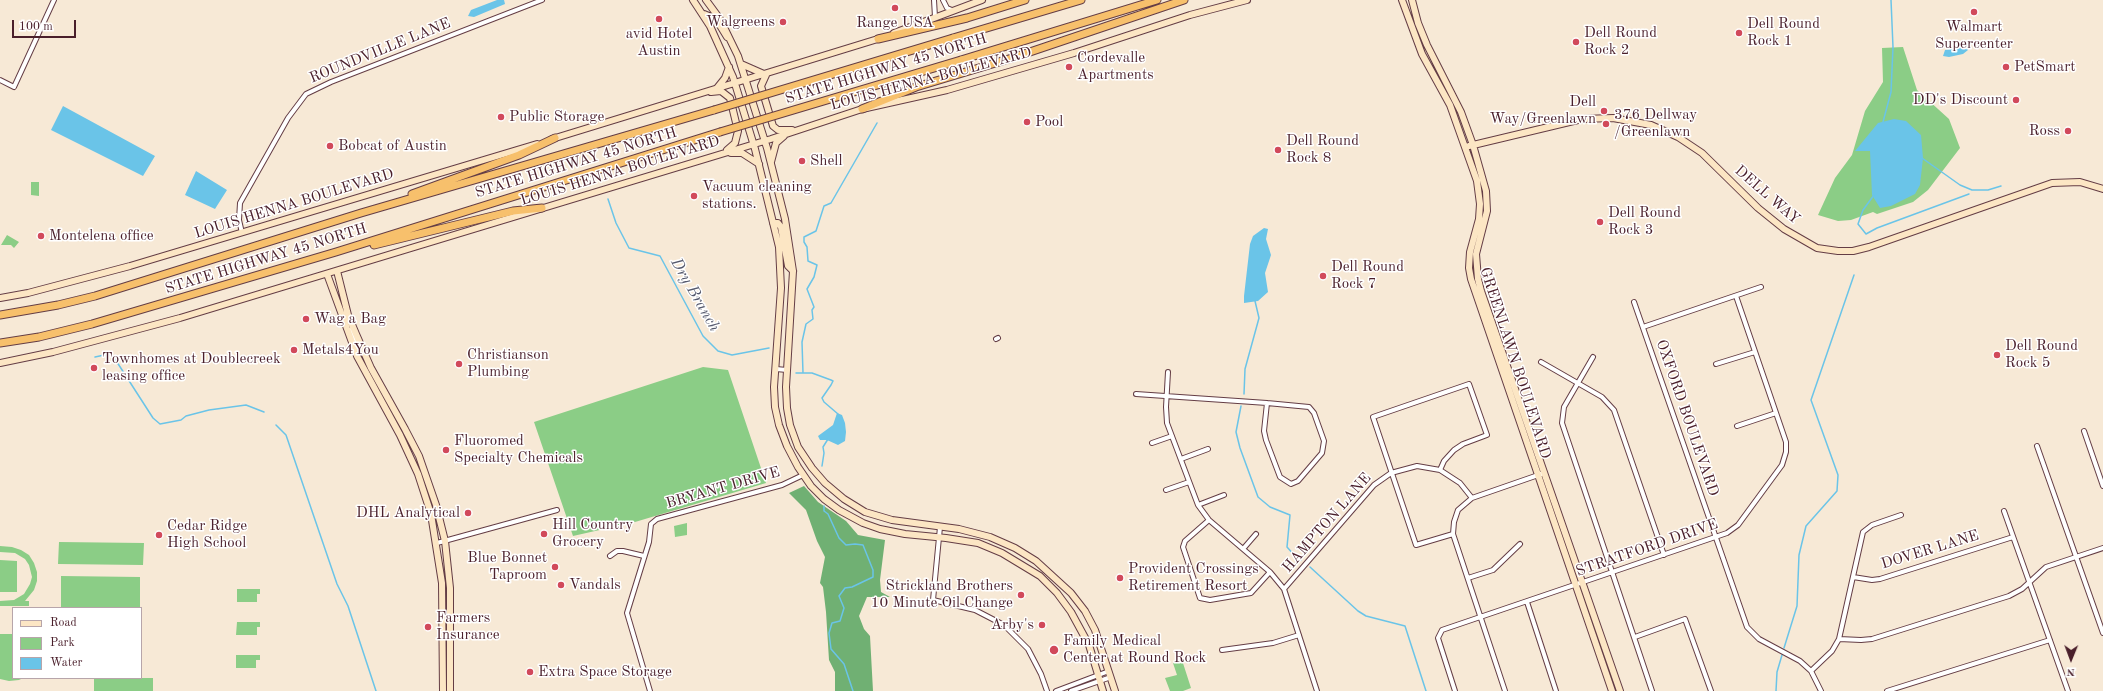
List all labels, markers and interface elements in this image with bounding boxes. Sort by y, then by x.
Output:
marker: Range USA [890,3,900,13]
marker: Walmart Supercenter [1969,7,1979,17]
scale bar [14,12,78,38]
place label: Walgreens [706,13,775,31]
street label: ROUNDVILLE LANE [307,14,453,88]
marker: avid Hotel Austin [654,14,664,24]
place label: Range USA [856,14,934,32]
place label: Dell Round Rock 1 [1747,15,1820,50]
marker: Walgreens [778,17,788,27]
place label: Walmart Supercenter [1935,18,2013,53]
text: 100 m [19,21,53,33]
place label: Dell Round Rock 2 [1584,24,1657,59]
place label: avid Hotel Austin [626,25,692,60]
marker: Dell Round Rock 1 [1734,28,1744,38]
street label: STATE HIGHWAY 45 NORTH [783,30,989,108]
marker: Dell Round Rock 2 [1571,37,1581,47]
street label: LOUIS HENNA BOULEVARD [828,43,1034,115]
place label: Cordevalle Apartments [1077,49,1154,84]
place label: PetSmart [2014,58,2076,76]
marker: Cordevalle Apartments [1064,62,1074,72]
marker: PetSmart [2001,62,2011,72]
place label: DD's Discount [1913,91,2008,109]
place label: Dell Way/Greenlawn [1490,93,1596,128]
marker: DD's Discount [2011,95,2021,105]
marker: Dell Way/Greenlawn [1599,106,1609,116]
place label: 376 Dellway /Greenlawn [1614,106,1697,141]
place label: Public Storage [509,108,604,126]
marker: Public Storage [496,112,506,122]
place label: Pool [1035,113,1063,131]
marker: Pool [1022,117,1032,127]
marker: 376 Dellway /Greenlawn [1601,119,1611,129]
place label: Ross [2029,122,2060,140]
street label: STATE HIGHWAY 45 NORTH [473,124,679,202]
marker: Ross [2063,126,2073,136]
street label: LOUIS HENNA BOULEVARD [518,132,722,210]
place label: Dell Round Rock 8 [1286,132,1359,167]
place label: Bobcat of Austin [338,137,447,155]
marker: Bobcat of Austin [325,141,335,151]
marker: Dell Round Rock 8 [1273,145,1283,155]
place label: Shell [810,152,842,170]
marker: Shell [797,156,807,166]
street label: DELL WAY [1731,162,1803,228]
street label: LOUIS HENNA BOULEVARD [192,165,396,243]
place label: Vacuum cleaning stations. [702,178,812,213]
marker: Vacuum cleaning stations. [689,191,699,201]
place label: Dell Round Rock 3 [1608,204,1681,239]
marker: Dell Round Rock 3 [1595,217,1605,227]
street label: STATE HIGHWAY 45 NORTH [163,220,369,298]
place label: Montelena office [49,227,154,245]
marker: Montelena office [36,231,46,241]
water label: Dry Branch [666,255,724,335]
place label: Dell Round Rock 7 [1331,258,1404,293]
street label: GREENLAWN BOULEVARD [1475,265,1555,461]
marker: Dell Round Rock 7 [1318,271,1328,281]
place label: Wag a Bag [314,310,386,328]
marker: Wag a Bag [301,314,311,324]
street label: OXFORD BOULEVARD [1652,337,1722,499]
place label: Dell Round Rock 5 [2005,337,2078,372]
place label: Metals4You [302,341,379,359]
marker: Metals4You [289,345,299,355]
place label: Christianson Plumbing [467,346,549,381]
place label: Townhomes at Doublecreek leasing office [102,350,281,385]
marker: Dell Round Rock 5 [1992,350,2002,360]
marker: Christianson Plumbing [454,359,464,369]
marker: Townhomes at Doublecreek leasing office [89,363,99,373]
place label: Fluoromed Specialty Chemicals [454,432,583,467]
marker: Fluoromed Specialty Chemicals [441,445,451,455]
street label: BRYANT DRIVE [664,463,782,513]
street label: HAMPTON LANE [1279,469,1375,577]
place label: DHL Analytical [356,504,460,522]
marker: DHL Analytical [463,508,473,518]
street label: STRATFORD DRIVE [1574,515,1720,581]
place label: Hill Country Grocery [552,516,633,551]
place label: Cedar Ridge High School [167,517,247,552]
street label: DOVER LANE [1879,527,1981,573]
marker: Hill Country Grocery [539,529,549,539]
marker: Cedar Ridge High School [154,530,164,540]
place label: Blue Bonnet Taproom [467,549,547,584]
place label: Provident Crossings Retirement Resort [1128,560,1259,595]
marker: Blue Bonnet Taproom [550,562,560,572]
marker: Provident Crossings Retirement Resort [1115,573,1125,583]
place label: Vandals [569,576,621,594]
place label: Strickland Brothers 10 Minute Oil Change [871,577,1013,612]
marker: Vandals [556,580,566,590]
marker: Strickland Brothers 10 Minute Oil Change [1016,590,1026,600]
legend [12,607,142,679]
place label: Farmers Insurance [436,609,500,644]
place label: Arby's [991,616,1034,634]
text: Road [50,617,77,629]
marker: Arby's [1037,620,1047,630]
marker: Farmers Insurance [423,622,433,632]
place label: Family Medical Center at Round Rock [1063,632,1206,667]
text: Park [50,637,75,649]
north arrow [2051,639,2091,679]
marker: Family Medical Center at Round Rock [1048,644,1060,656]
text: Water [50,657,82,669]
place label: Extra Space Storage [538,663,672,681]
text: N [2066,666,2075,677]
marker: Extra Space Storage [525,667,535,677]

